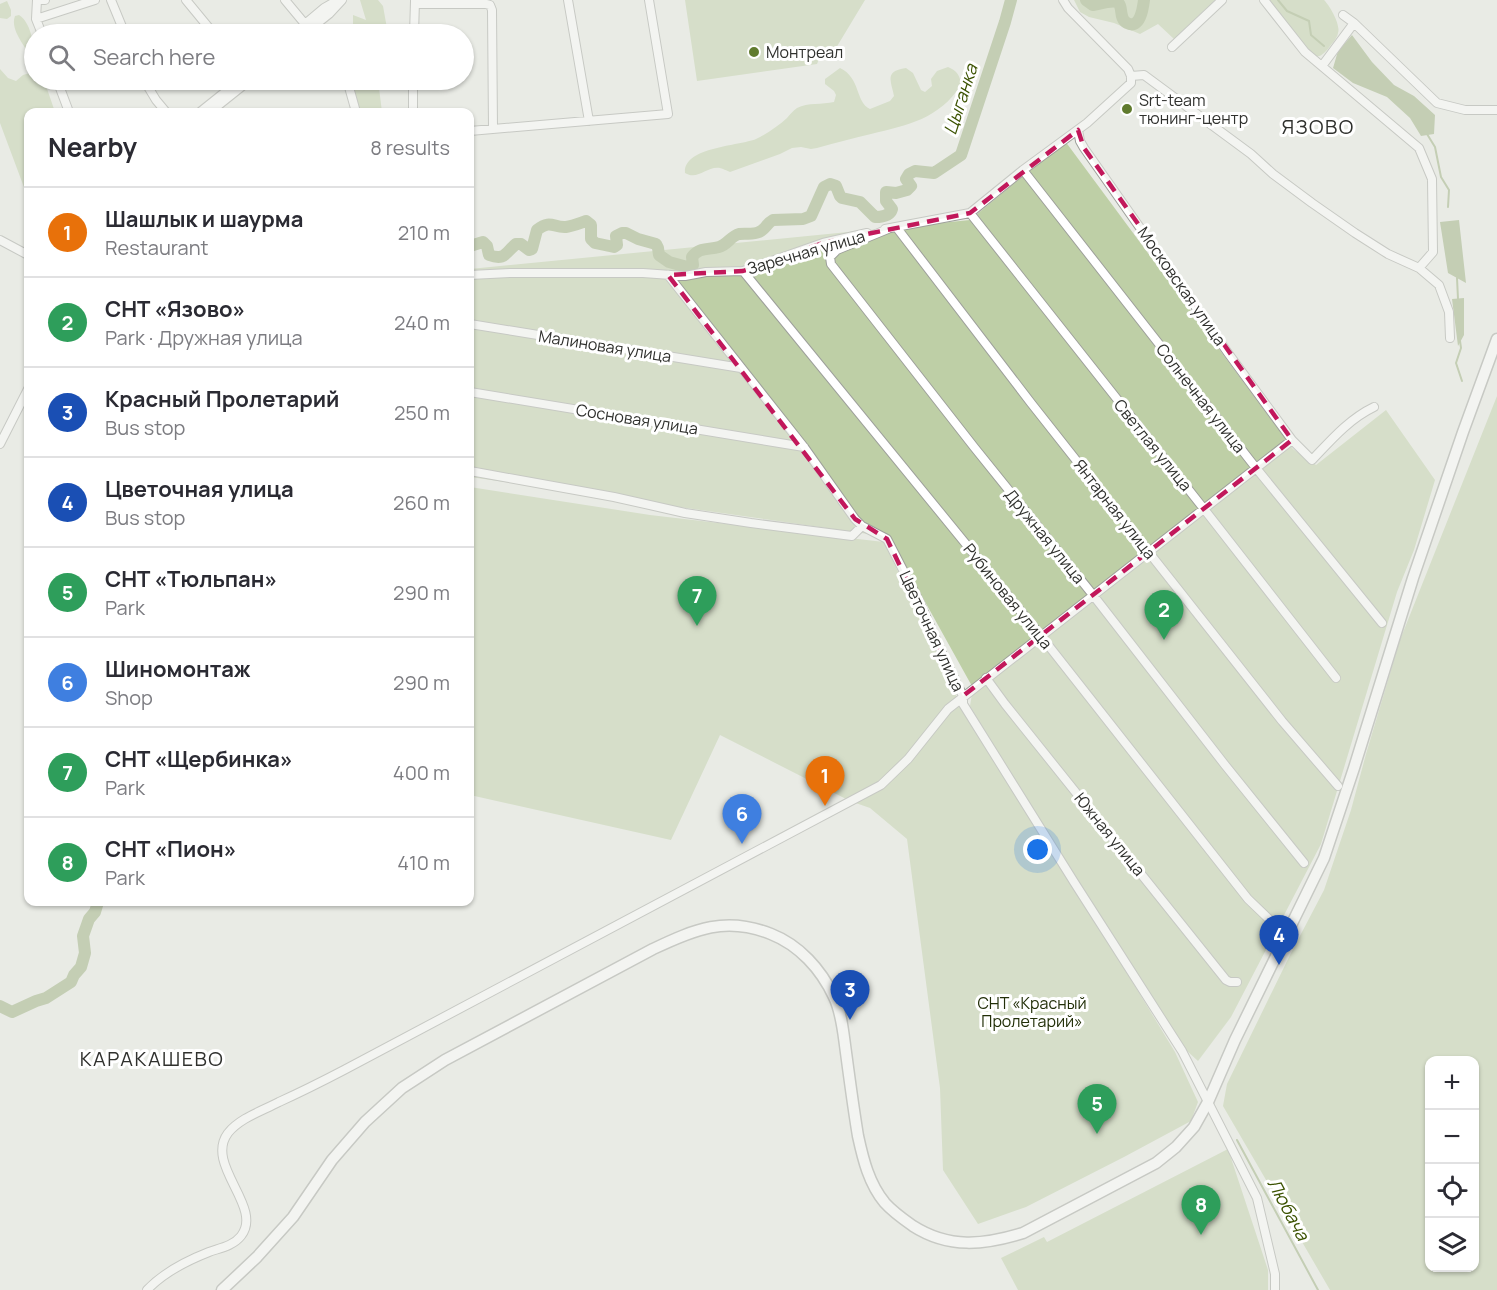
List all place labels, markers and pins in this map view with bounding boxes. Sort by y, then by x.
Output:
place label: Монтреал [766,41,843,63]
marker: Монтреал [747,45,761,59]
place label: Srt-team тюнинг-центр [1139,89,1248,129]
marker: Srt-team тюнинг-центр [1120,102,1134,116]
pin: 7 [678,576,716,626]
pin: 2 [1144,590,1184,640]
pin: 1 [806,756,844,806]
pin: 6 [722,794,762,844]
pin: 4 [1260,916,1298,965]
pin: 3 [830,970,870,1020]
pin: 5 [1078,1084,1116,1134]
pin: 8 [1182,1186,1220,1235]

